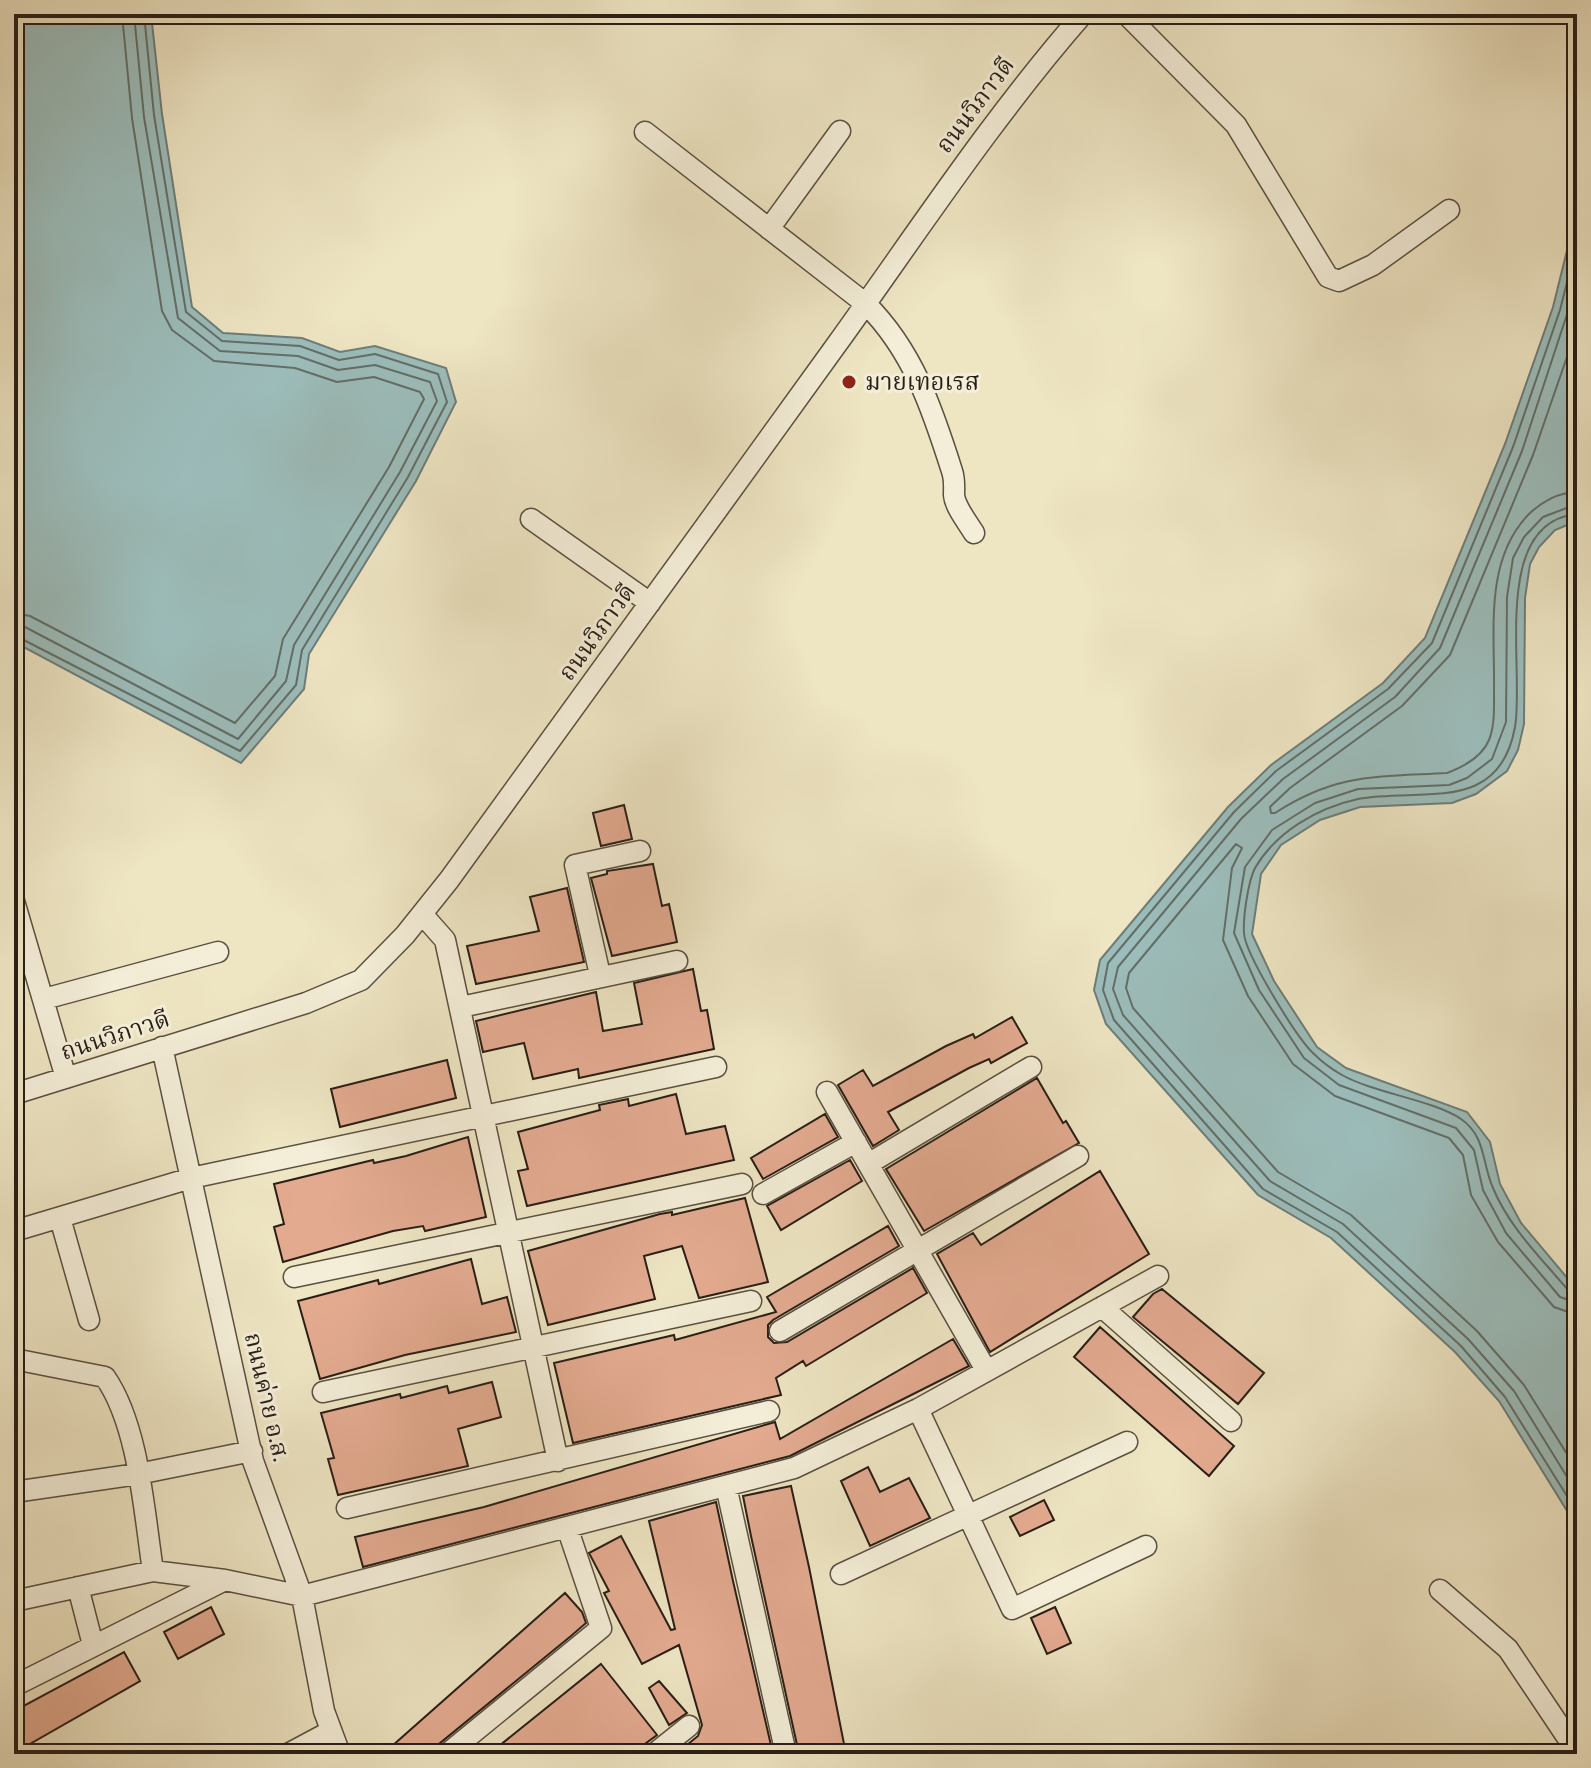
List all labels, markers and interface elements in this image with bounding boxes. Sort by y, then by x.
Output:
street label: ถนนวิภาวดี [929,51,1021,159]
place label: มายเทอเรส [865,367,979,397]
marker: มายเทอเรส [840,373,858,391]
street label: ถนนวิภาวดี [552,578,642,686]
street label: ถนนวิภาวดี [57,1003,173,1067]
street label: ถนนค่าย อ.ส. [238,1330,296,1464]

